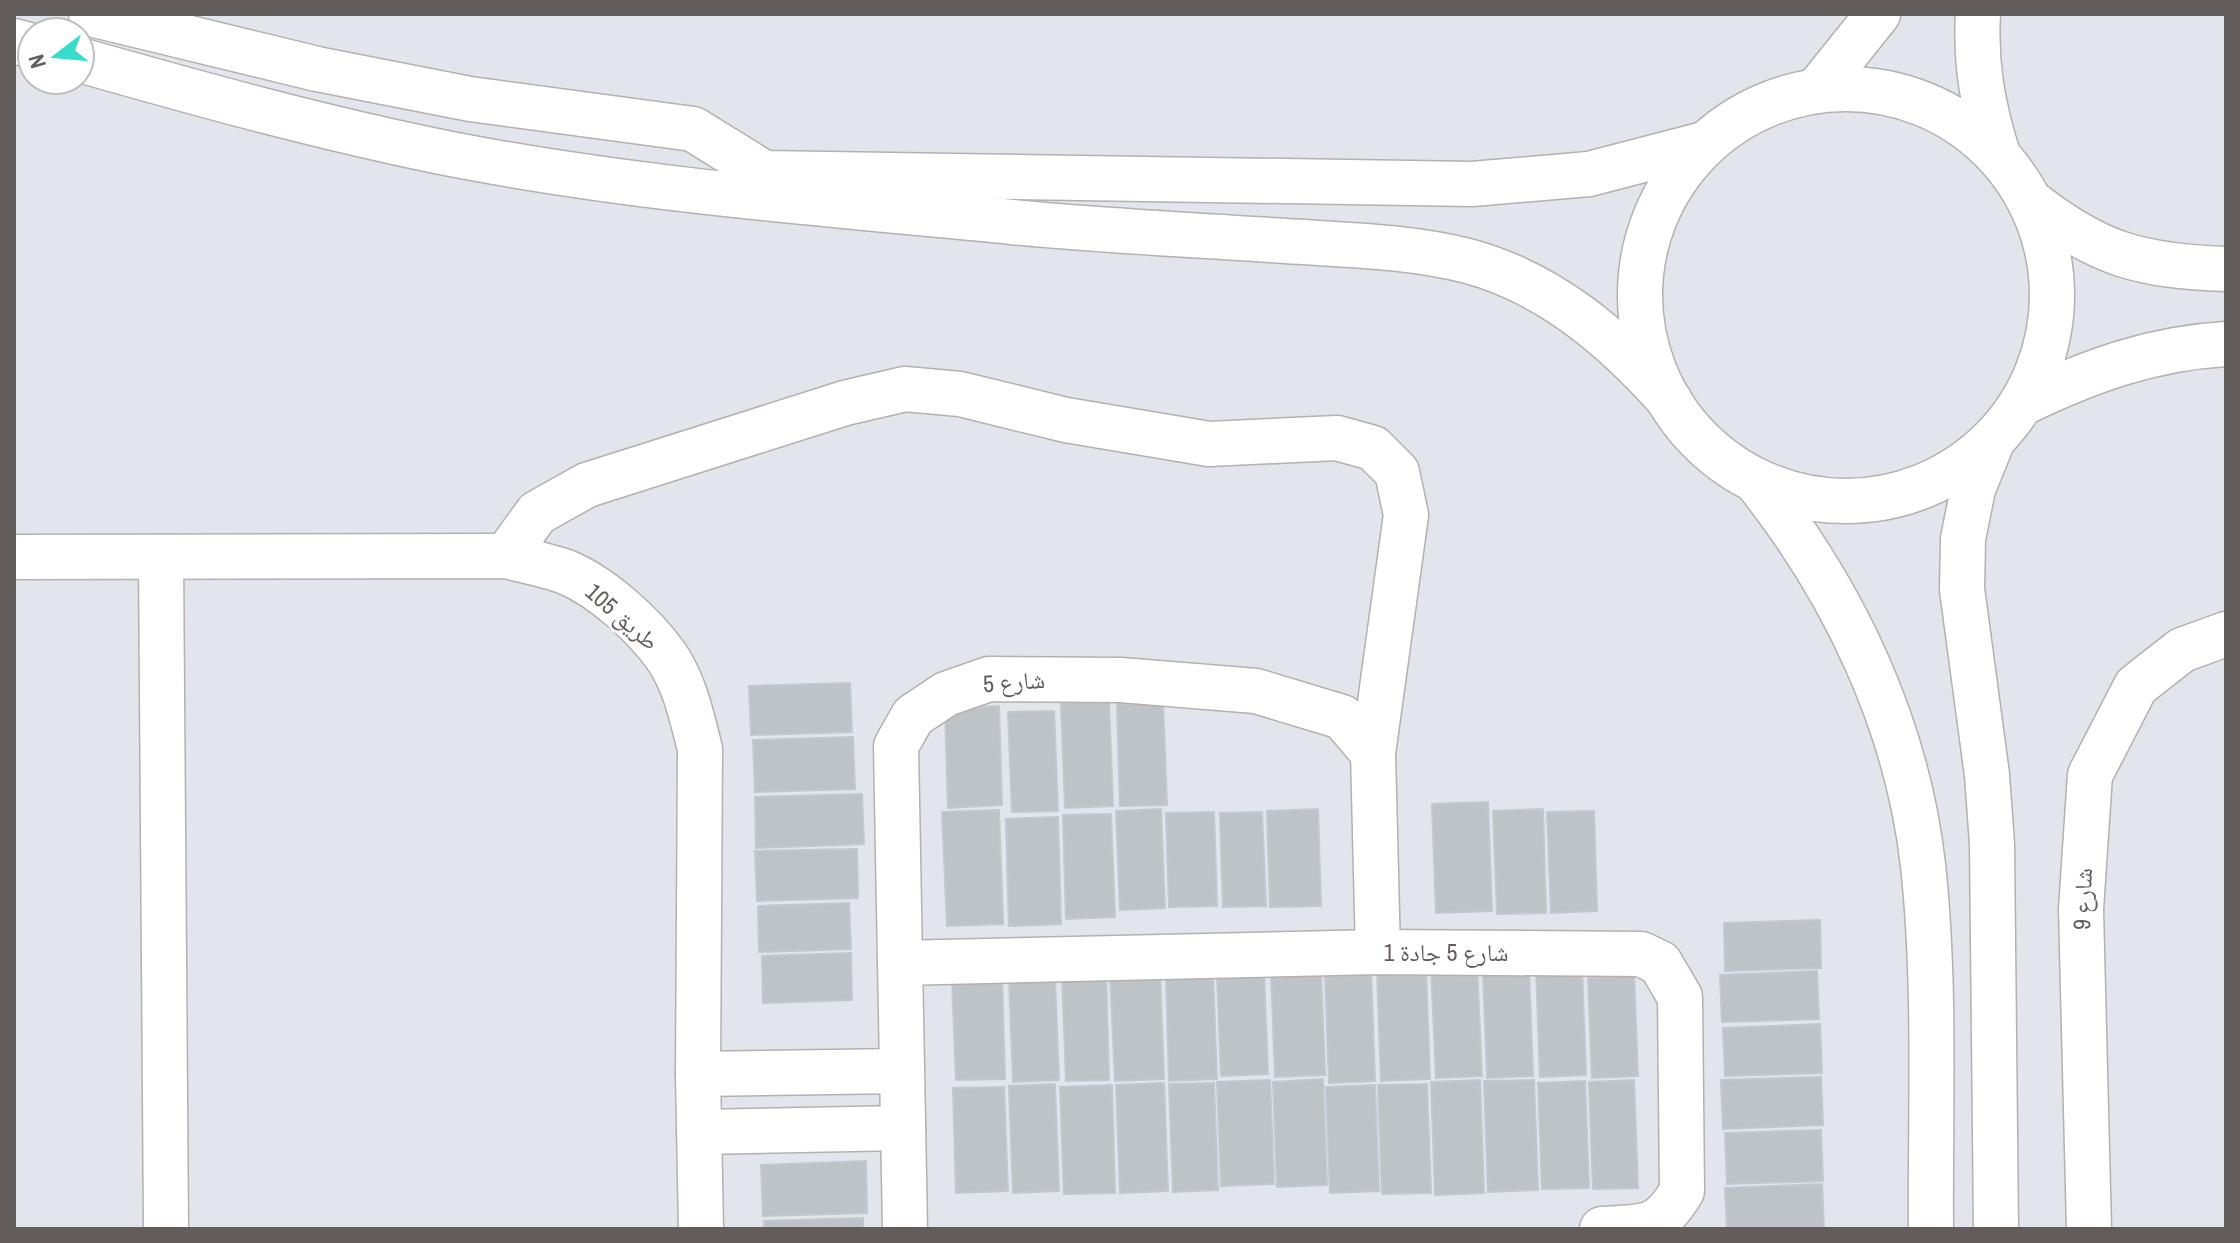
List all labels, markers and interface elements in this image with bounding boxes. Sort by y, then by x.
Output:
north arrow [16,16,96,96]
text: N [21,51,53,72]
street label: طريق 105 [579,575,666,657]
street label: شارع 5 [982,663,1046,699]
street label: شارع 9 [2065,867,2099,931]
street label: شارع 5 جادة 1 [1383,936,1509,968]

